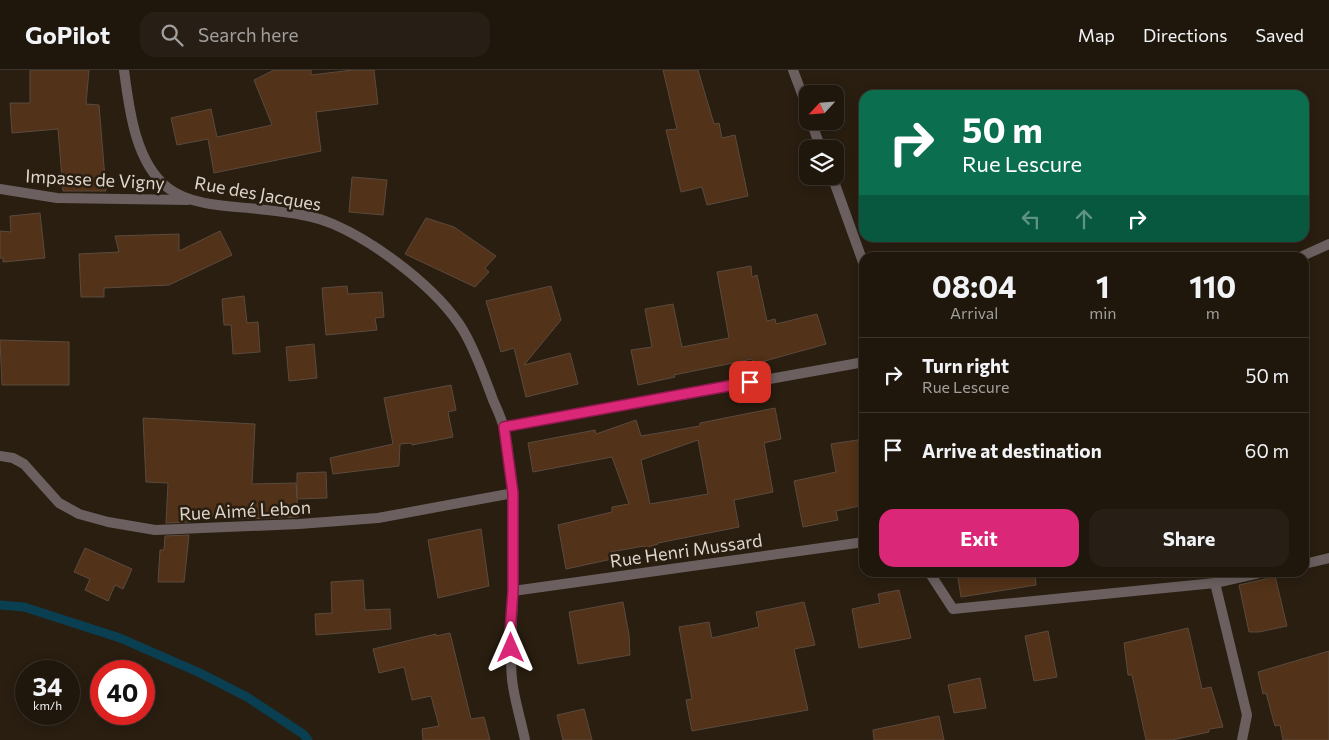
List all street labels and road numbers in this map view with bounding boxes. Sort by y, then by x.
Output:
street label: Impasse de Vigny [25,164,165,194]
street label: Rue des Jacques [193,171,323,215]
street label: Rue Aimé Lebon [178,496,312,524]
street label: Rue Henri Mussard [608,528,764,572]

